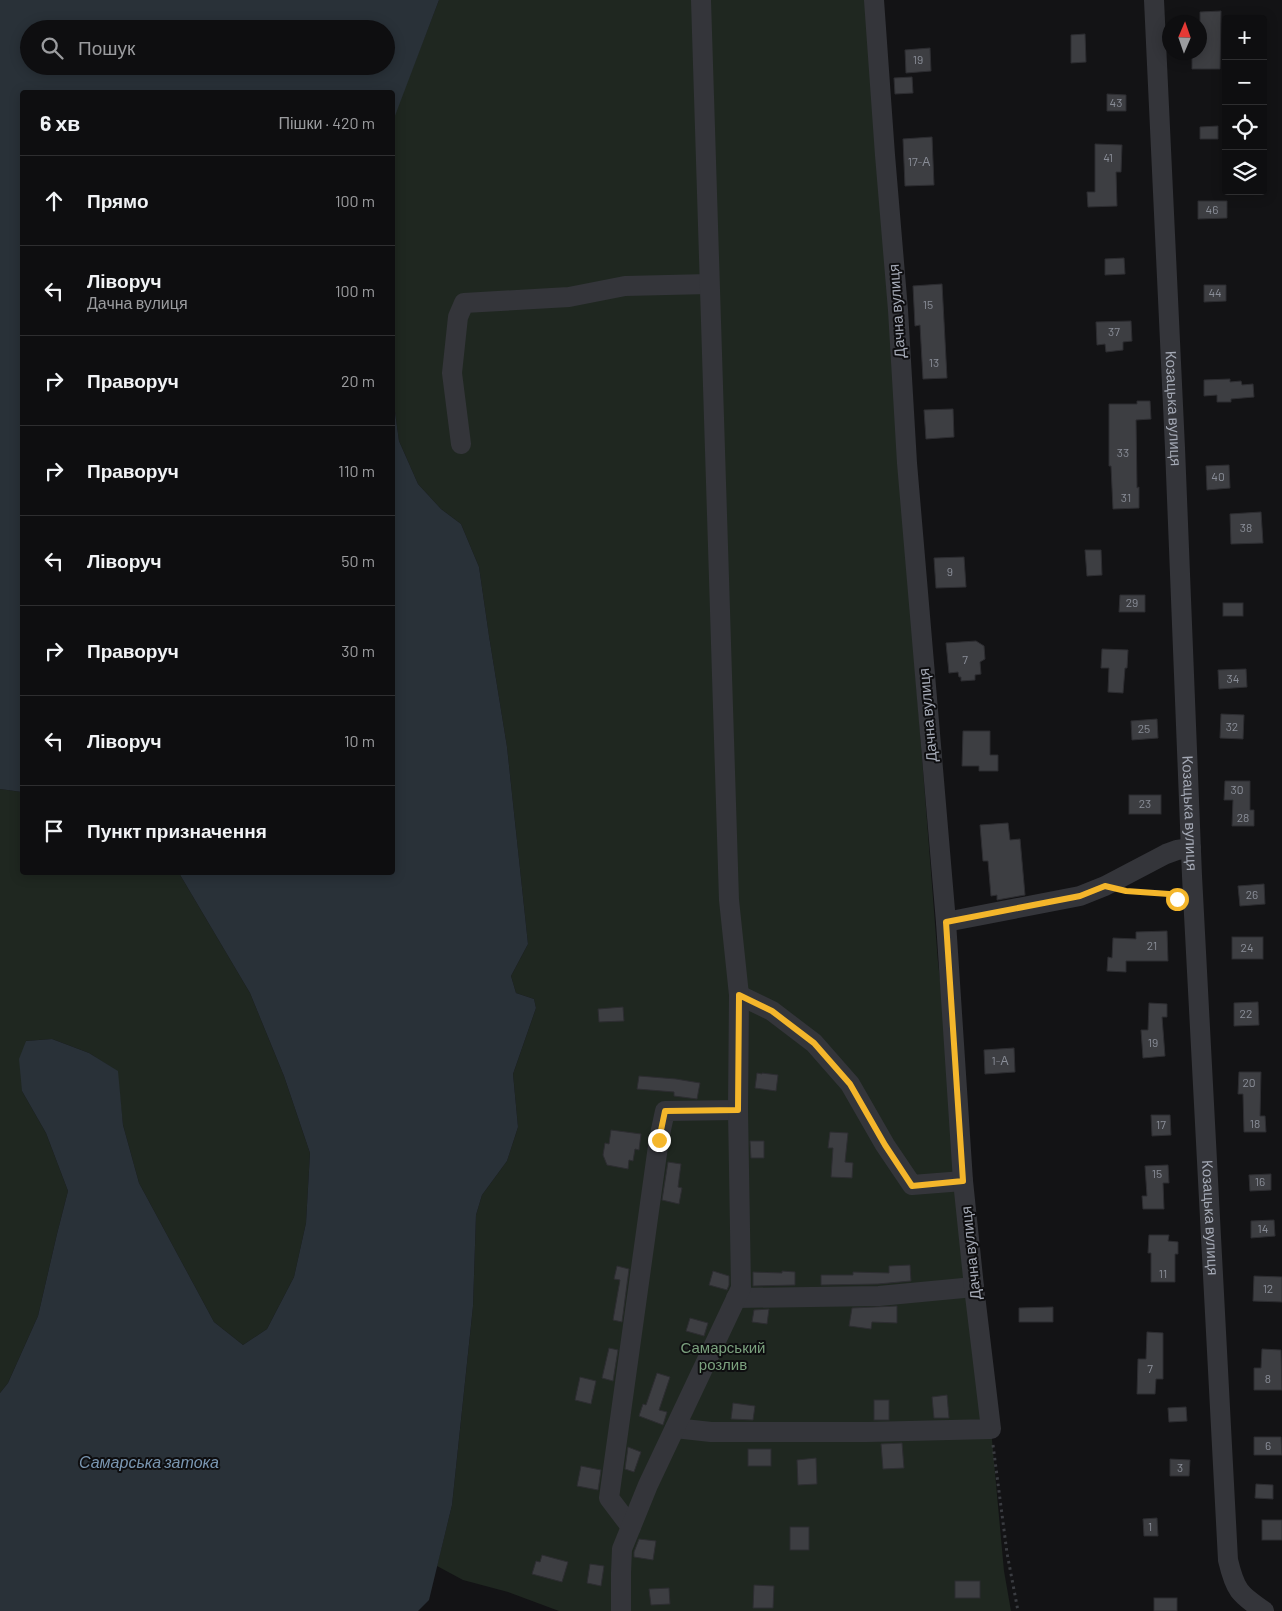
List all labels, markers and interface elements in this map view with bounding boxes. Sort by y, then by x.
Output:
north arrow [1162,15,1207,60]
map controls [1222,15,1267,195]
button: + [1222,15,1267,60]
search box [20,20,395,75]
icon: search [38,34,66,62]
text: Пошук [78,36,135,59]
house number: 19 [913,52,923,66]
button: − [1222,60,1267,105]
house number: 43 [1110,95,1122,109]
button: locate [1222,105,1267,150]
text: 6 хв [40,110,80,135]
text: Пішки · 420 m [279,113,375,132]
house number: 41 [1103,150,1113,164]
button: layers [1222,150,1267,195]
house number: 17-А [908,154,930,168]
icon: ahead [40,187,68,215]
text: Прямо [87,189,149,212]
text: 100 m [335,191,375,210]
house number: 46 [1206,202,1218,216]
street label: Дачна вулиця [884,263,908,359]
text: Ліворуч [87,269,162,292]
icon: left [40,277,68,305]
text: 100 m [335,281,375,300]
house number: 44 [1208,285,1222,299]
text: Дачна вулиця [87,293,188,312]
house number: 15 [923,297,933,311]
house number: 37 [1108,324,1120,338]
street label: Козацька вулиця [1162,350,1186,467]
house number: 13 [929,355,939,369]
icon: right [40,367,68,395]
text: Праворуч [87,369,179,392]
text: 20 m [341,371,375,390]
house number: 33 [1117,445,1129,459]
icon: right [40,457,68,485]
text: Праворуч [87,459,179,482]
text: 110 m [338,461,375,480]
house number: 40 [1211,469,1225,483]
house number: 31 [1121,490,1131,504]
house number: 38 [1240,520,1252,534]
icon: left [40,547,68,575]
text: Ліворуч [87,549,162,572]
text: 50 m [341,551,375,570]
house number: 9 [947,564,953,578]
house number: 29 [1126,595,1138,609]
icon: right [40,637,68,665]
text: Праворуч [87,639,179,662]
text: 30 m [341,641,375,660]
house number: 7 [962,652,968,666]
street label: Дачна вулиця [914,667,940,763]
house number: 34 [1227,671,1239,685]
house number: 32 [1226,719,1238,733]
house number: 25 [1138,721,1150,735]
icon: left [40,727,68,755]
text: Ліворуч [87,729,162,752]
text: 10 m [344,731,375,750]
street label: Козацька вулиця [1179,755,1202,871]
house number: 30 [1231,782,1243,796]
house number: 23 [1139,796,1151,810]
house number: 28 [1237,810,1249,824]
icon: arrive [40,817,68,845]
text: Пункт призначення [87,819,267,842]
house number: 26 [1246,887,1258,901]
route start [1166,888,1189,911]
house number: 21 [1147,938,1157,952]
house number: 24 [1240,940,1254,954]
house number: 22 [1240,1006,1252,1020]
house number: 19 [1148,1035,1158,1049]
house number: 1-А [992,1053,1008,1067]
house number: 20 [1242,1075,1256,1089]
house number: 18 [1250,1116,1260,1130]
house number: 17 [1156,1117,1166,1131]
route end [648,1129,671,1152]
street label: Козацька вулиця [1199,1159,1223,1276]
house number: 15 [1152,1166,1162,1180]
house number: 16 [1255,1174,1265,1188]
street label: Дачна вулиця [956,1205,984,1301]
house number: 14 [1258,1221,1268,1235]
house number: 11 [1159,1266,1167,1280]
house number: 12 [1263,1281,1273,1295]
park label: Самарський розлив [681,1338,765,1373]
house number: 7 [1147,1361,1153,1375]
house number: 8 [1265,1371,1271,1385]
house number: 6 [1265,1438,1271,1452]
water label: Самарська затока [79,1452,219,1471]
house number: 3 [1177,1460,1183,1474]
house number: 1 [1148,1519,1152,1533]

